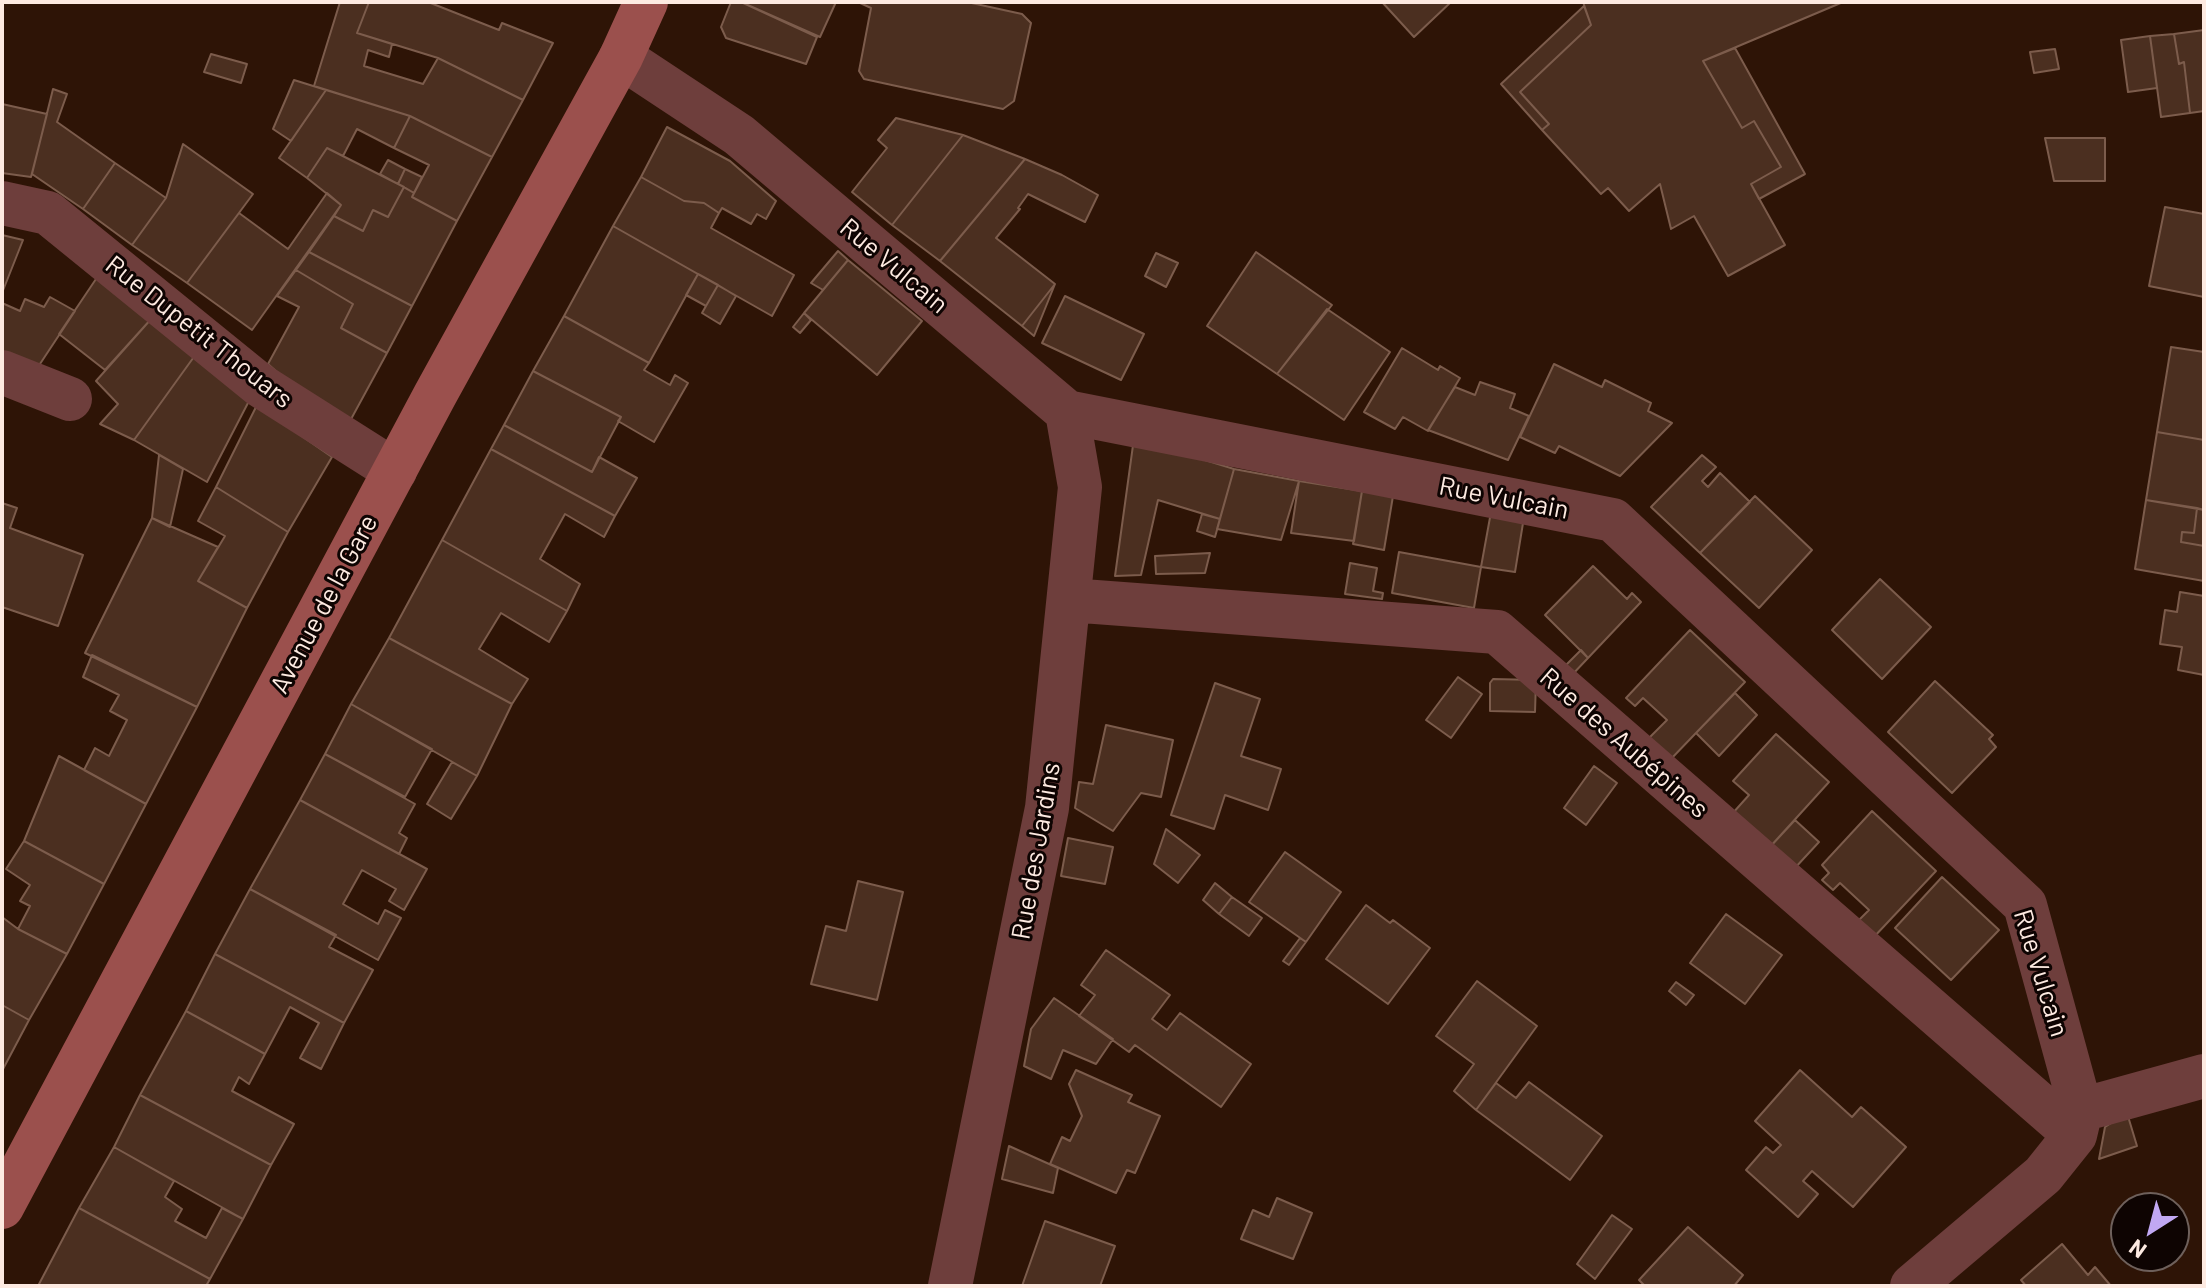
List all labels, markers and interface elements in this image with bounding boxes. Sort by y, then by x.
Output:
street label: Rue Vulcain [834,212,954,320]
street label: Rue Dupetit Thouars [99,249,299,415]
street label: Rue Vulcain [1437,470,1571,526]
street label: Avenue de la Gare [264,509,384,699]
street label: Rue des Aubépines [1533,661,1715,825]
street label: Rue des Jardins [1005,760,1067,942]
street label: Rue Vulcain [2007,906,2075,1040]
north arrow [2110,1192,2190,1272]
text: N [2124,1235,2151,1265]

